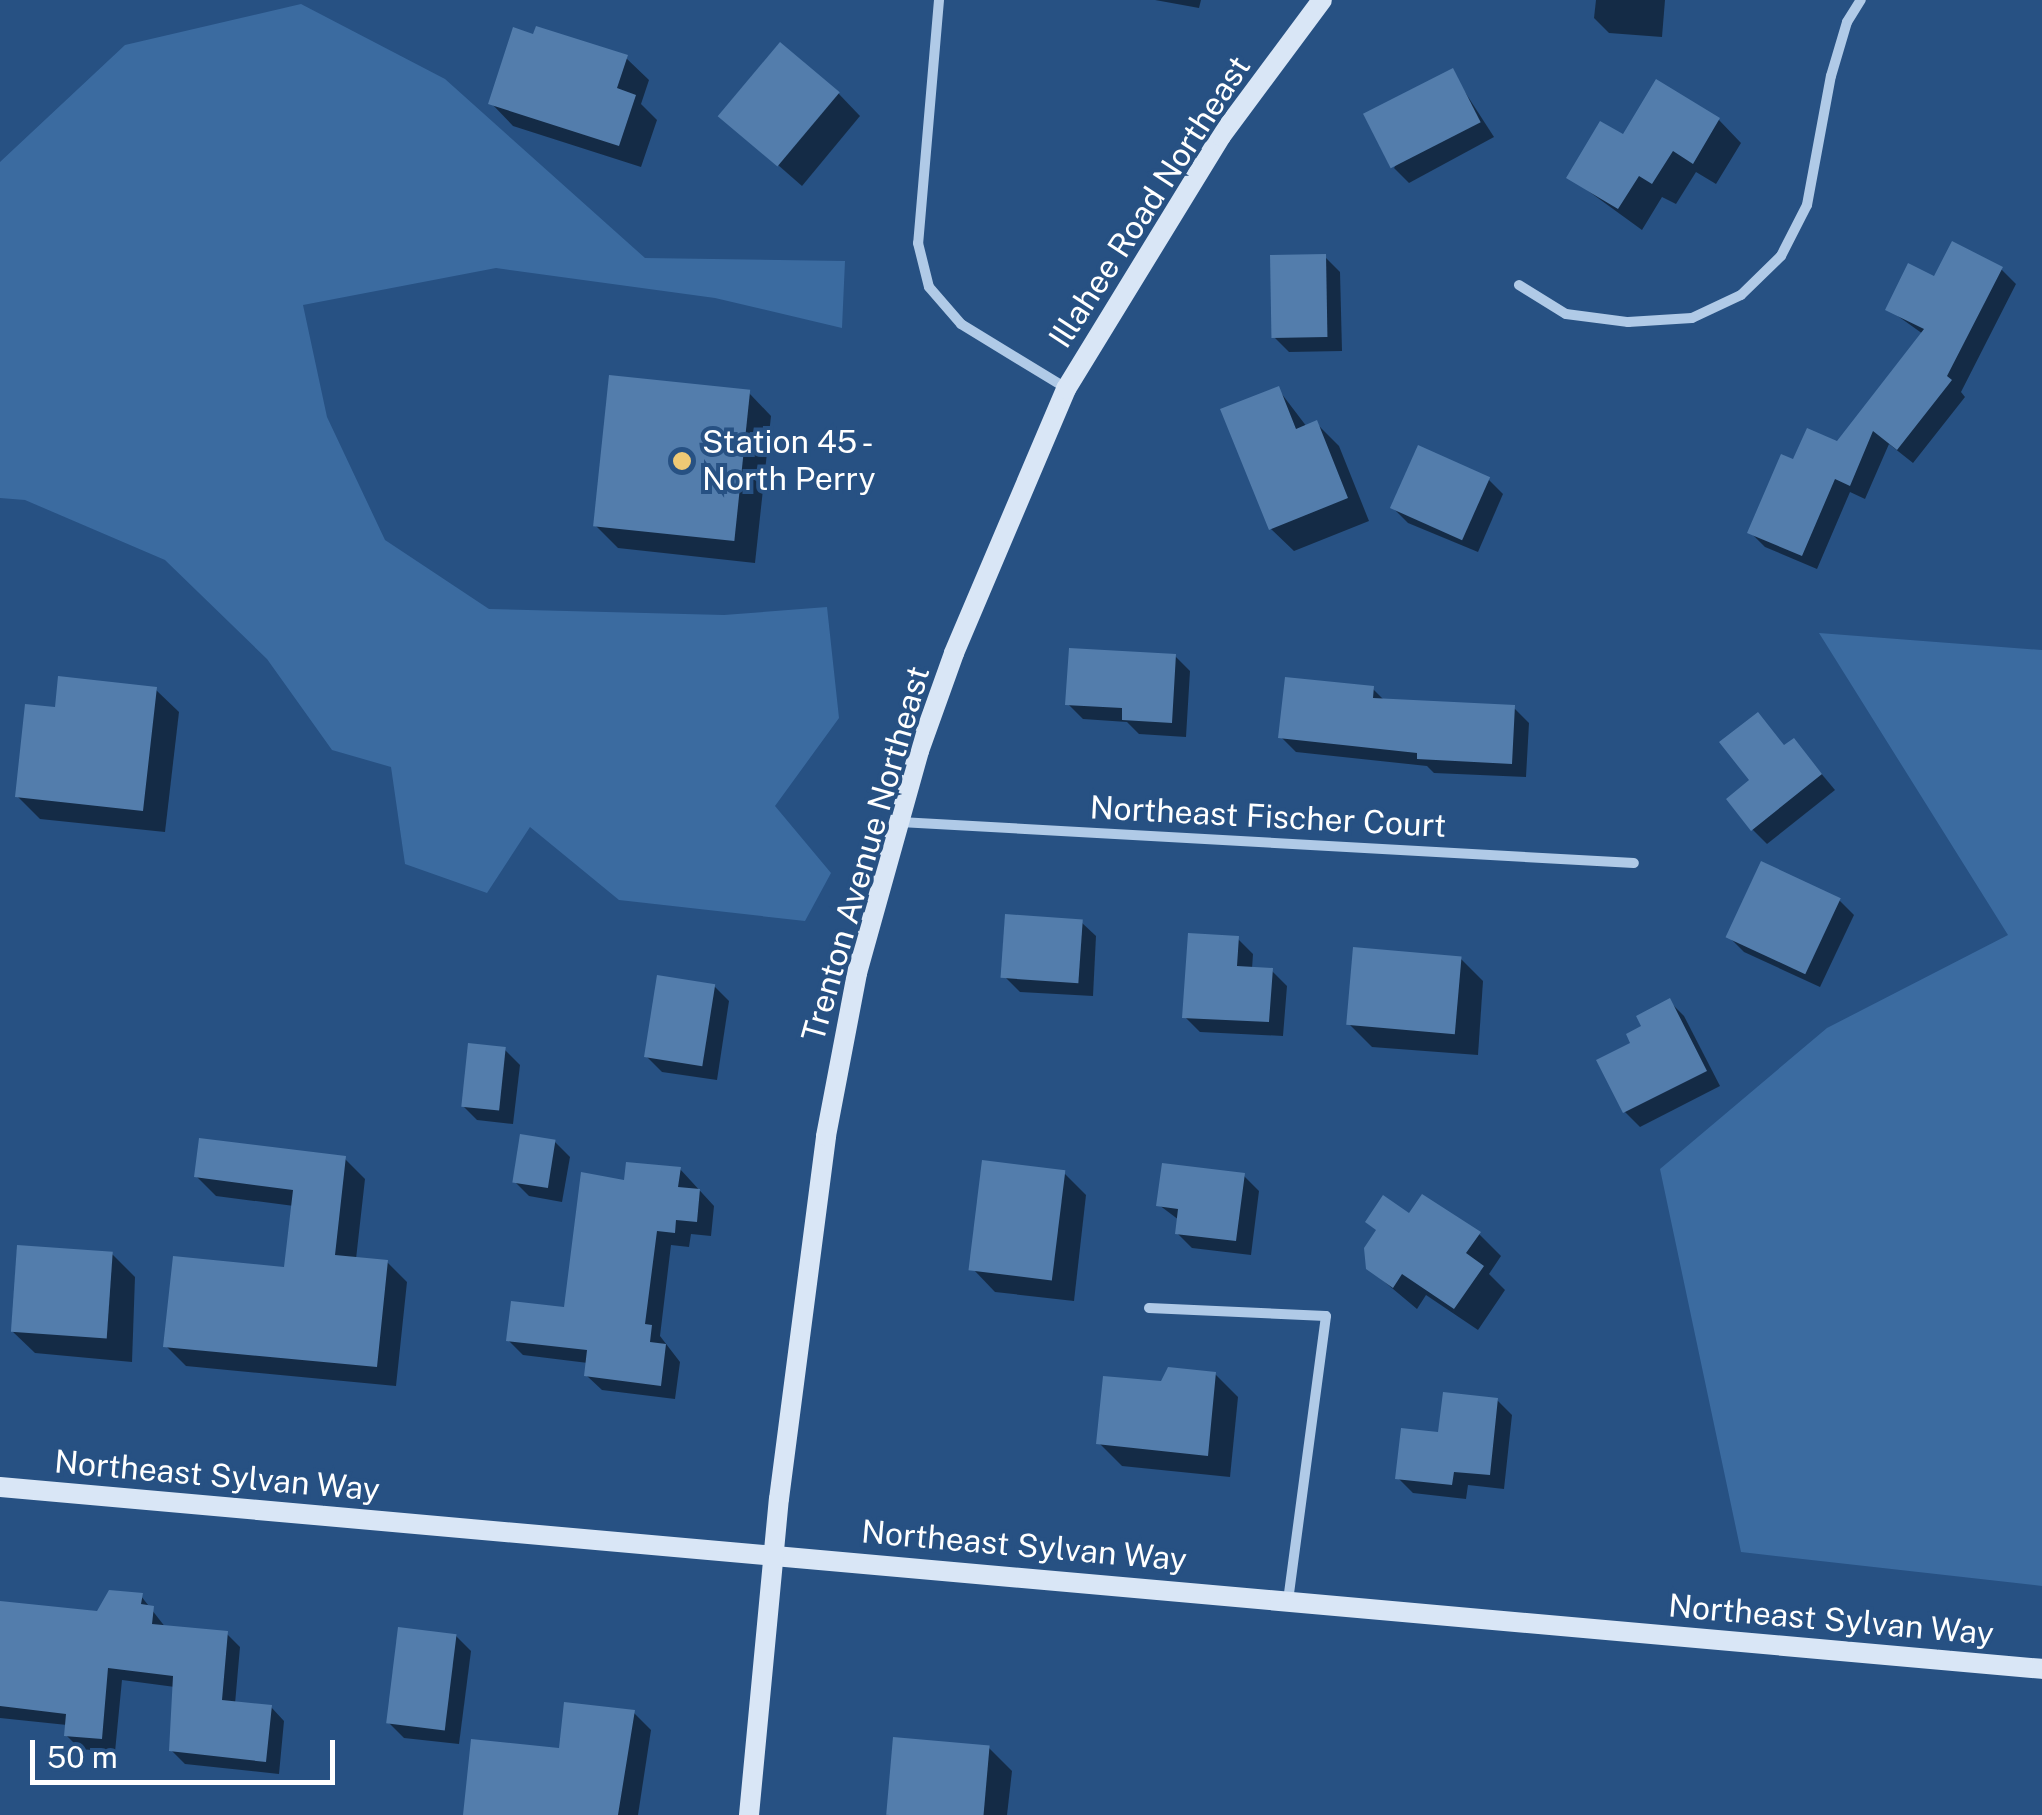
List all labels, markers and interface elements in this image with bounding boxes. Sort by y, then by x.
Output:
street label: Illahee Road Northeast [1041,49,1259,355]
place label: Station 45 - North Perry [702,424,877,499]
marker: Station 45 - North Perry [671,450,693,472]
street label: Trenton Avenue Northeast [794,662,938,1046]
street label: Northeast Fischer Court [1089,788,1447,846]
street label: Northeast Sylvan Way [52,1443,382,1509]
street label: Northeast Sylvan Way [859,1513,1189,1579]
street label: Northeast Sylvan Way [1666,1587,1996,1653]
scale bar [35,1720,340,1782]
text: 50 m [47,1739,118,1775]

